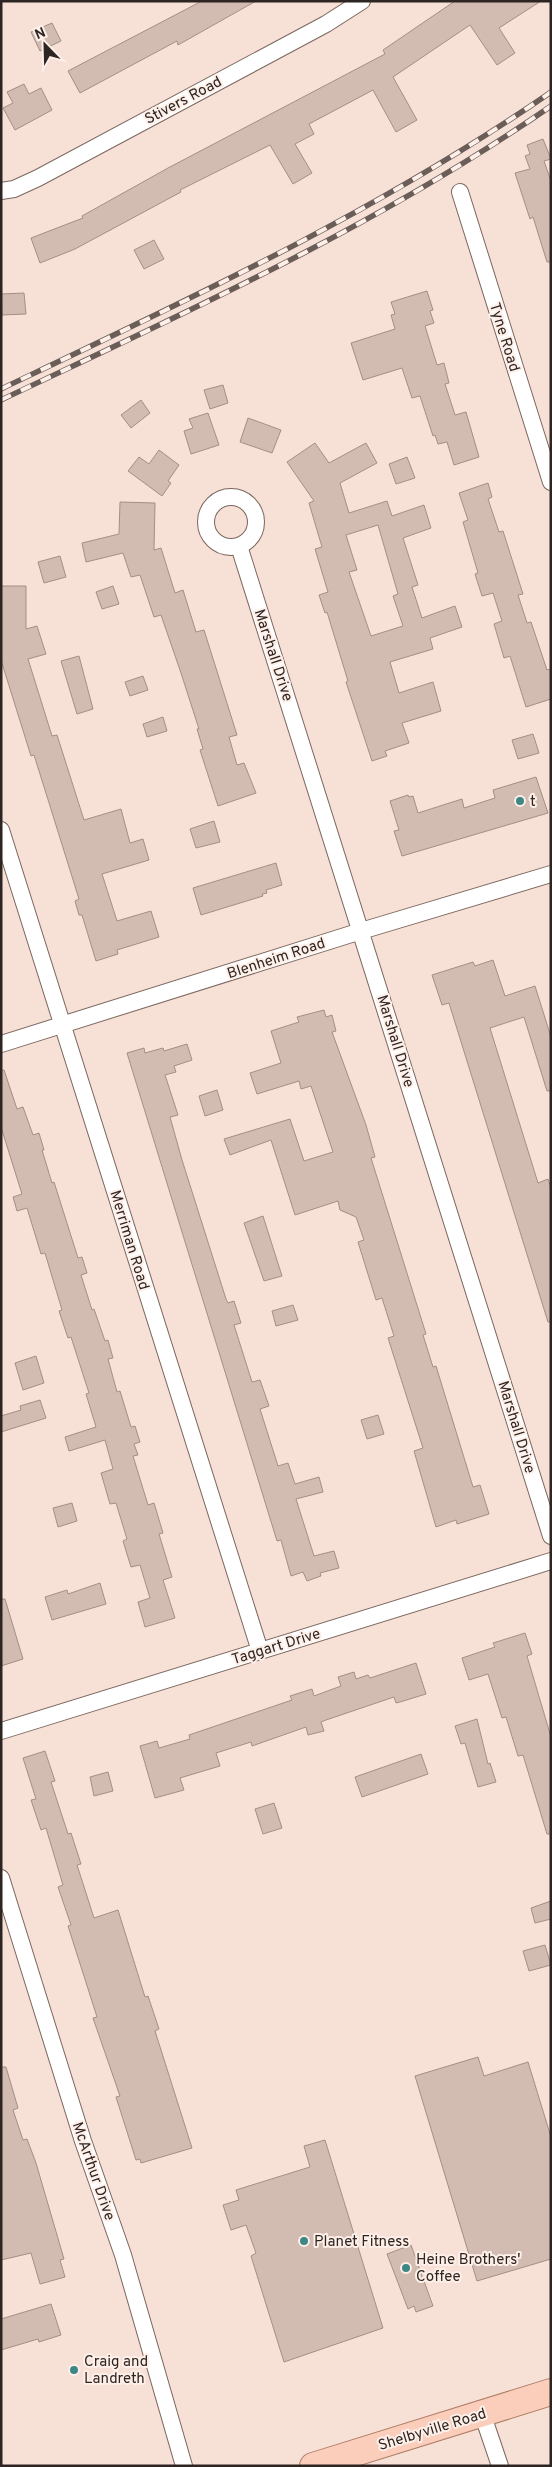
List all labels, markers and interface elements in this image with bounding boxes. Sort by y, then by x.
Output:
north arrow [20,20,70,70]
text: N [33,25,48,44]
street label: Stivers Road [142,73,226,130]
street label: Tyne Road [484,301,523,374]
street label: Marshall Drive [249,607,296,704]
place label: t [530,793,536,812]
marker: t [514,795,526,807]
street label: Blenheim Road [225,935,328,984]
street label: Marshall Drive [371,993,418,1090]
street label: Merriman Road [104,1188,153,1293]
street label: Marshall Drive [492,1379,539,1476]
street label: Taggart Drive [230,1625,323,1670]
street label: McArthur Drive [67,2120,118,2223]
place label: Planet Fitness [314,2233,409,2252]
marker: Planet Fitness [298,2235,310,2247]
place label: Heine Brothers' Coffee [416,2251,520,2287]
marker: Heine Brothers' Coffee [400,2262,412,2274]
place label: Craig and Landreth [84,2353,148,2389]
marker: Craig and Landreth [68,2364,80,2376]
street label: Shelbyville Road [376,2405,489,2456]

